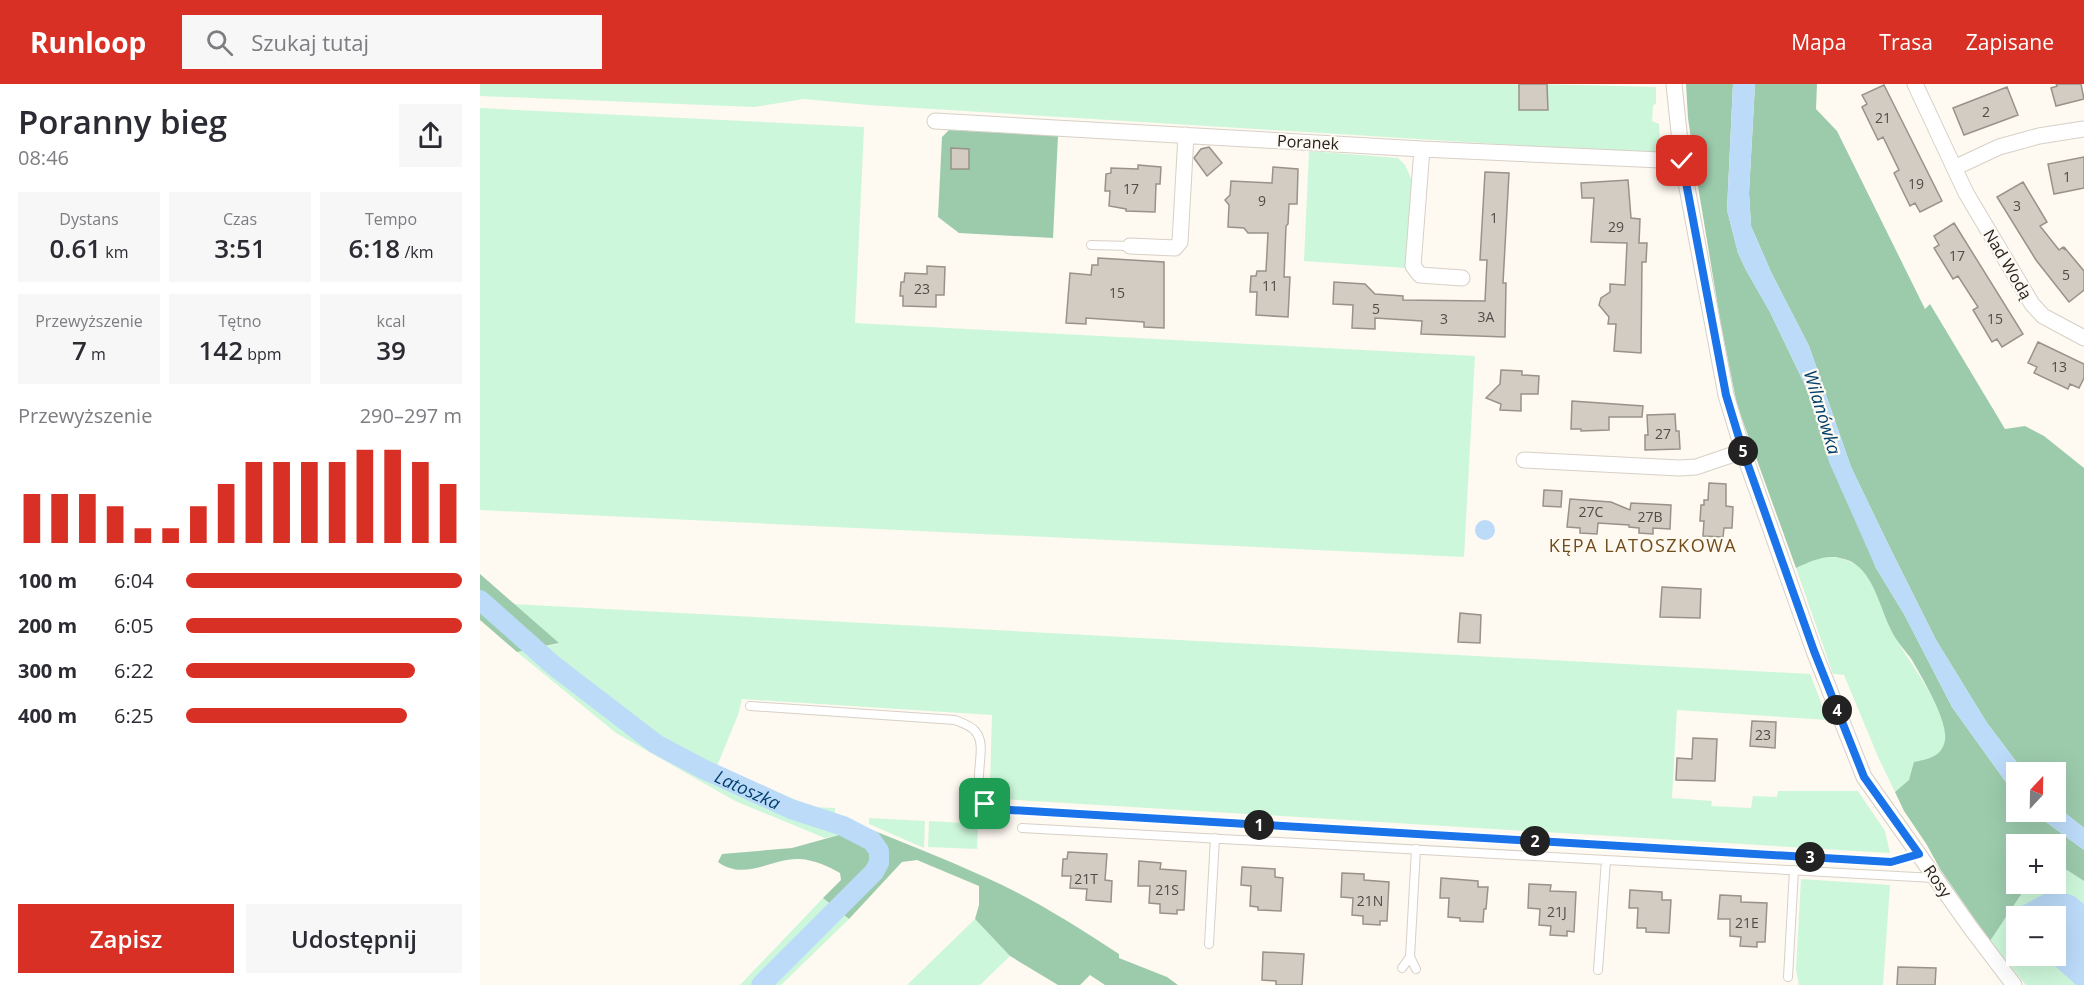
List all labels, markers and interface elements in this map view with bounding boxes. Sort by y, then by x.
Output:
search box [182,15,602,69]
text: Runloop [30,23,146,61]
icon: search [203,26,236,59]
text: Szukaj tutaj [251,27,369,57]
text: Mapa [1791,28,1846,56]
text: Trasa [1879,28,1933,56]
text: Zapisane [1966,28,2054,56]
text: Poranny bieg [18,99,227,144]
house number: 2 [1982,102,1990,121]
button: share [399,104,462,167]
house number: 21 [1875,108,1891,127]
street label: Poranek [1277,129,1340,155]
pin [1656,135,1707,186]
text: 08:46 [18,144,69,171]
icon: check [1665,144,1698,177]
house number: 1 [2063,167,2071,186]
house number: 19 [1908,174,1924,193]
house number: 17 [1123,179,1139,198]
house number: 9 [1258,191,1266,210]
house number: 3 [2013,196,2021,215]
text: Dystans [59,208,119,230]
text: Czas [223,208,257,230]
text: Tempo [365,208,417,230]
house number: 1 [1490,208,1498,227]
house number: 29 [1608,217,1624,236]
street label: Nad Wodą [1978,225,2038,303]
text: 0.61 [49,230,101,266]
text: 3:51 [214,230,266,266]
text: 6:18 [349,230,400,266]
text: km [101,241,129,263]
text: /km [400,241,433,263]
house number: 17 [1949,246,1965,265]
house number: 5 [2062,265,2070,284]
house number: 11 [1262,276,1278,295]
house number: 23 [914,279,930,298]
house number: 15 [1109,283,1125,302]
house number: 5 [1372,299,1380,318]
house number: 3A [1478,307,1495,326]
house number: 3 [1440,309,1448,328]
house number: 15 [1987,309,2003,328]
text: Przewyższenie [35,310,143,332]
text: Tętno [219,310,261,332]
text: kcal [377,310,406,332]
text: 7 [72,332,87,368]
text: 142 [198,332,243,368]
text: 39 [376,332,406,368]
text: m [87,343,106,365]
text: bpm [243,343,282,365]
house number: 13 [2051,357,2067,376]
water label: Wilanówka [1799,367,1847,457]
text: Przewyższenie [18,402,152,429]
text: 290–297 m [360,402,462,429]
house number: 27 [1655,424,1671,443]
pin: 5 [1728,436,1758,466]
text: 5 [1738,440,1748,462]
house number: 27C [1579,502,1604,521]
house number: 27B [1637,507,1663,526]
district label: KĘPA LATOSZKOWA [1549,533,1737,557]
text: 100 m [18,567,77,594]
text: 6:04 [114,567,154,594]
text: 200 m [18,612,77,639]
text: 6:05 [114,612,154,639]
text: 300 m [18,657,77,684]
text: 6:22 [114,657,154,684]
pin: 4 [1822,695,1852,725]
text: 4 [1832,699,1842,721]
text: 400 m [18,702,77,729]
text: 6:25 [114,702,154,729]
house number: 23 [1755,725,1771,744]
north arrow [2006,762,2066,822]
map controls [2006,762,2066,966]
water label: Latoszka [711,764,784,815]
pin [959,778,1010,829]
icon: arrive [968,787,1001,820]
pin: 1 [1244,810,1274,840]
text: 1 [1254,814,1264,836]
pin: 2 [1520,826,1550,856]
text: 2 [1530,830,1540,852]
button: + [2006,834,2066,894]
pin: 3 [1795,842,1825,872]
text: 3 [1805,846,1815,868]
street label: Rosy [1919,860,1958,903]
house number: 21T [1074,869,1098,888]
house number: 21S [1155,880,1179,899]
house number: 21N [1357,891,1383,910]
house number: 21J [1547,902,1567,921]
button: Zapisz [18,904,234,973]
button: Udostępnij [246,904,462,973]
button: − [2006,906,2066,966]
house number: 21E [1735,913,1759,932]

